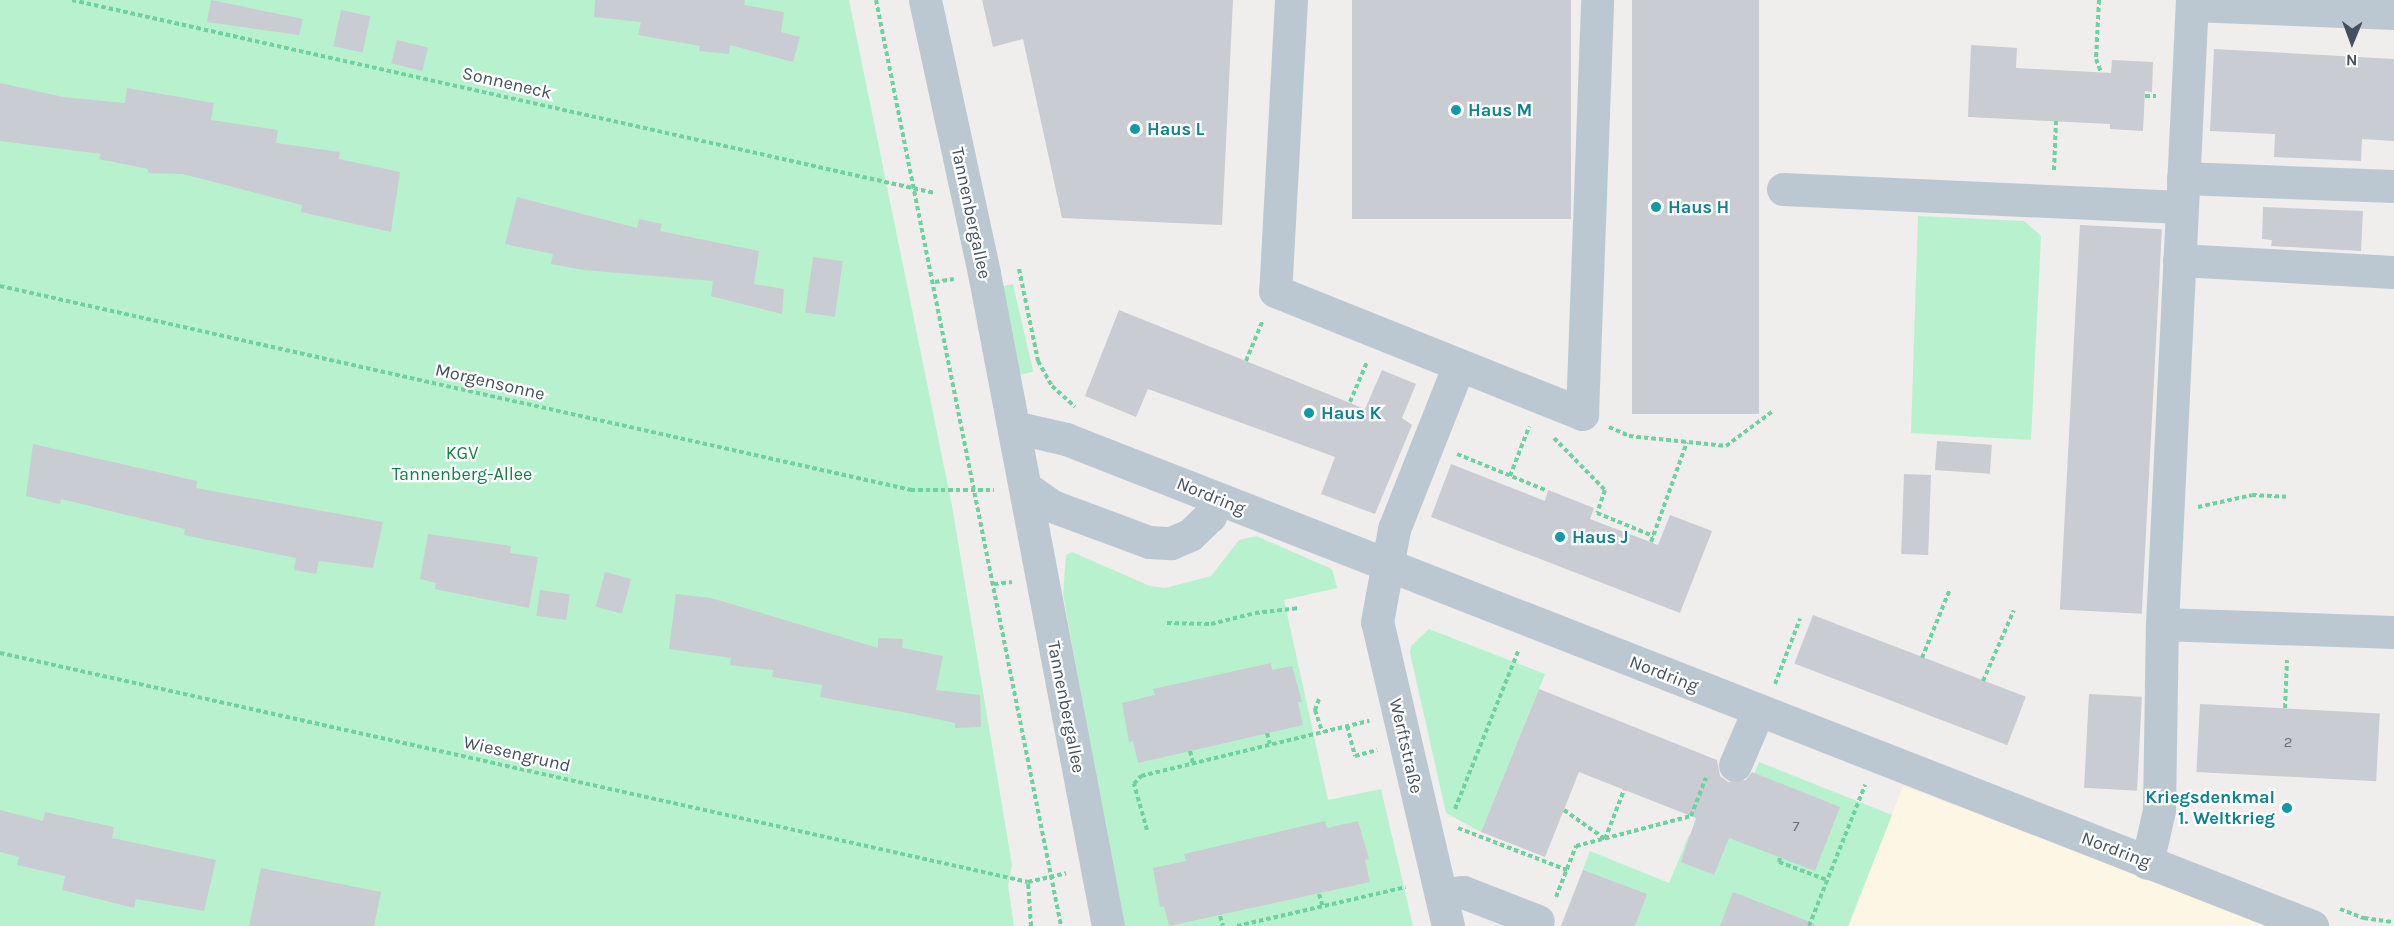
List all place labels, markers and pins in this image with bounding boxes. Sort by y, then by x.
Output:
place label: Haus M [1468,99,1532,121]
marker: Haus M [1449,103,1463,117]
place label: Haus L [1147,118,1204,140]
marker: Haus L [1128,122,1142,136]
place label: Haus H [1668,196,1729,218]
marker: Haus H [1649,200,1663,214]
place label: Haus K [1321,402,1381,424]
marker: Haus K [1302,406,1316,420]
place label: Haus J [1572,526,1629,548]
marker: Haus J [1553,530,1567,544]
place label: Kriegsdenkmal 1. Weltkrieg [2145,787,2275,830]
marker: Kriegsdenkmal 1. Weltkrieg [2280,801,2294,815]

